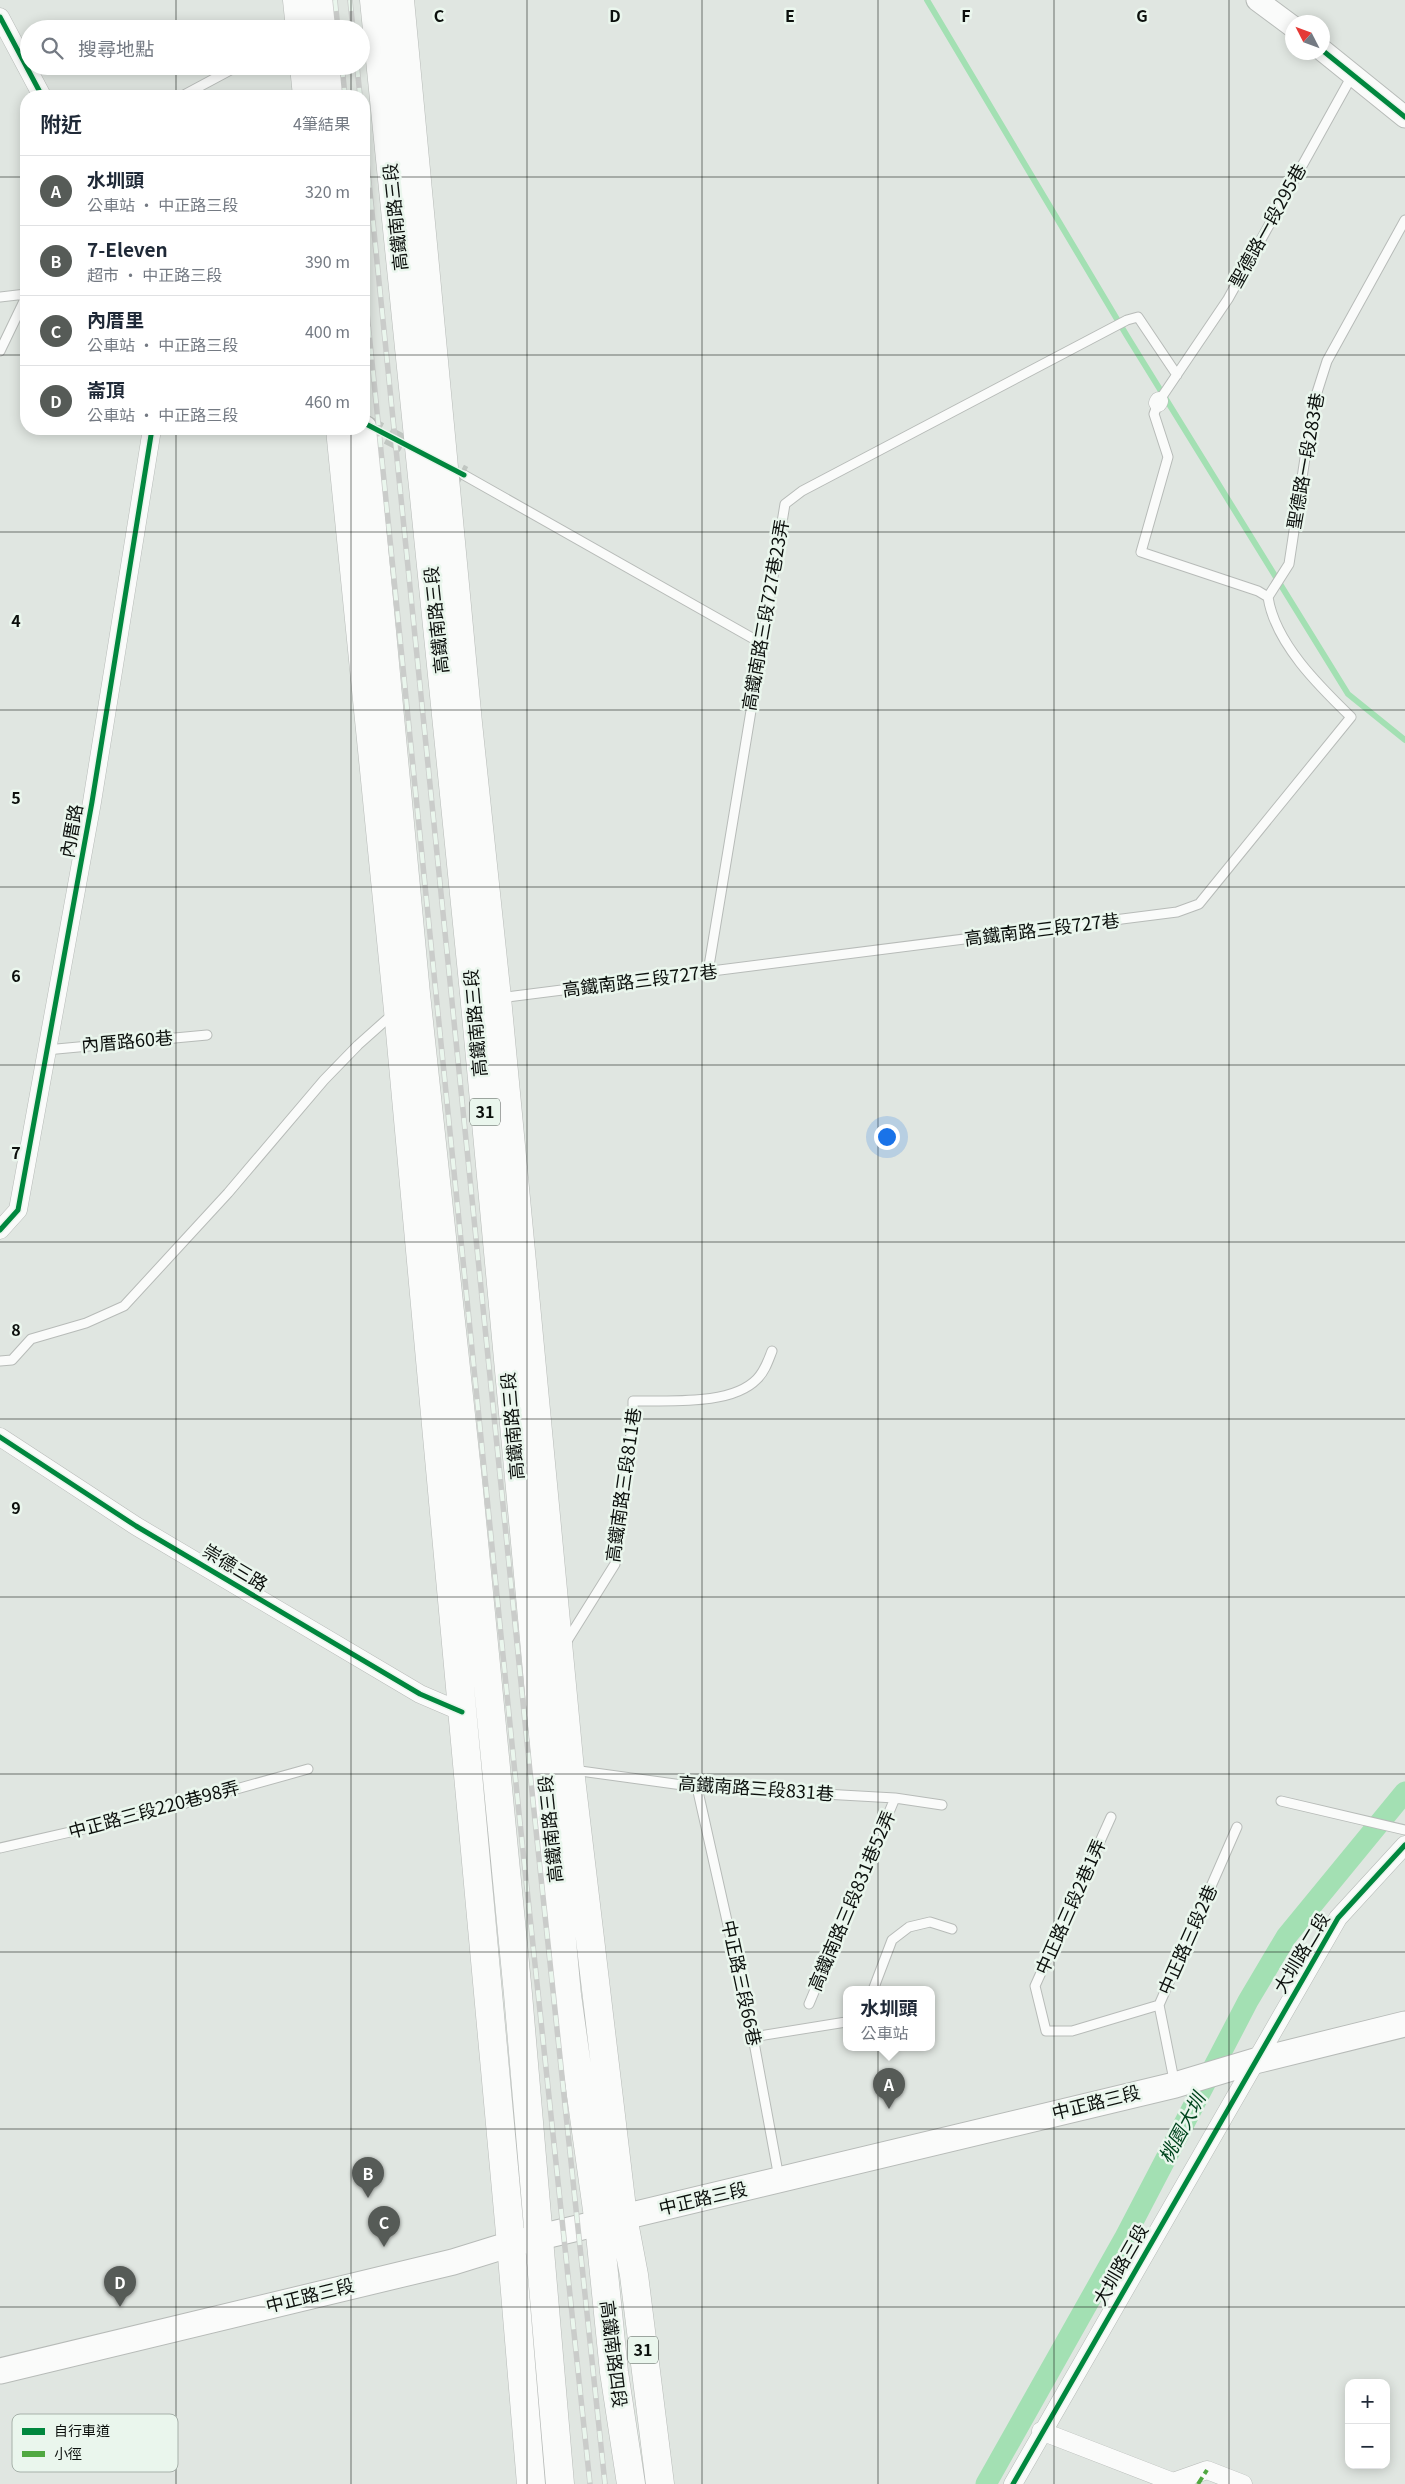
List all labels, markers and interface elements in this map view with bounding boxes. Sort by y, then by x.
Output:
text: C [434,3,445,27]
text: D [609,3,621,27]
text: E [785,3,795,27]
text: F [961,3,971,27]
text: G [1136,3,1148,27]
north arrow [1285,15,1330,60]
search box [20,20,370,75]
icon: search [38,34,66,62]
text: 搜尋地點 [78,34,154,61]
text: 附近 [40,108,82,138]
text: 4筆結果 [293,111,350,135]
street label: 聖德路一段295巷 [1221,158,1311,292]
street label: 高鐵南路三段 [375,162,413,272]
text: 水圳頭 [87,165,144,192]
text: A [51,179,61,203]
text: 320 m [305,179,350,203]
text: 公車站 · 中正路三段 [87,192,238,216]
text: 7-Eleven [87,235,168,262]
text: B [51,249,61,273]
text: 390 m [305,249,350,273]
text: 超市 · 中正路三段 [87,262,222,286]
text: 內厝里 [87,305,144,332]
text: C [51,319,61,343]
text: 400 m [305,319,350,343]
text: 公車站 · 中正路三段 [87,332,238,356]
text: 崙頂 [87,375,125,402]
text: D [50,389,62,413]
text: 460 m [305,389,350,413]
street label: 聖德路一段283巷 [1279,390,1329,531]
text: 公車站 · 中正路三段 [87,402,238,426]
street label: 高鐵南路三段727巷23弄 [734,517,794,712]
street label: 高鐵南路三段 [416,565,454,675]
text: 4 [11,608,21,632]
text: 5 [11,785,21,809]
street label: 內厝路 [53,802,88,859]
street label: 高鐵南路三段727巷 [963,906,1121,950]
street label: 高鐵南路三段727巷 [561,957,719,1001]
text: 6 [11,963,21,987]
street label: 高鐵南路三段 [456,968,492,1078]
street label: 內厝路60巷 [80,1023,174,1057]
road number: 31 [470,1098,500,1126]
your location [874,1124,900,1150]
text: 7 [11,1140,21,1164]
text: 8 [11,1317,21,1341]
street label: 高鐵南路三段 [493,1371,529,1481]
street label: 高鐵南路三段811巷 [598,1406,646,1564]
text: 9 [11,1495,21,1519]
street label: 崇德三路 [198,1537,274,1596]
street label: 高鐵南路三段831巷 [677,1769,835,1805]
street label: 中正路三段220巷98弄 [65,1773,242,1843]
street label: 高鐵南路三段 [530,1774,568,1884]
street label: 高鐵南路三段831巷52弄 [800,1806,900,1995]
street label: 中正路三段2巷1弄 [1028,1834,1111,1978]
street label: 中正路三段2巷 [1150,1880,1222,1998]
street label: 大圳路二段 [1266,1907,1335,1997]
street label: 中正路三段66巷 [717,1917,769,2048]
popup [843,1986,935,2051]
text: 水圳頭 [860,1993,918,2020]
text: 公車站 [860,2020,909,2044]
pin: A [873,2068,905,2109]
street label: 中正路三段 [1049,2078,1142,2125]
water label: 桃園大圳 [1151,2085,1212,2167]
pin: B [352,2157,384,2198]
street label: 中正路三段 [656,2174,749,2220]
pin: C [368,2206,400,2247]
street label: 大圳路三段 [1086,2219,1153,2309]
pin: D [104,2266,136,2307]
street label: 中正路三段 [263,2271,356,2318]
street label: 高鐵南路四段 [596,2299,634,2409]
road number: 31 [628,2336,658,2364]
map controls [1345,2379,1390,2469]
button: + [1345,2379,1390,2424]
legend [12,2414,178,2472]
text: 自行車道 [54,2420,110,2440]
button: − [1345,2424,1390,2469]
text: 小徑 [54,2443,82,2463]

